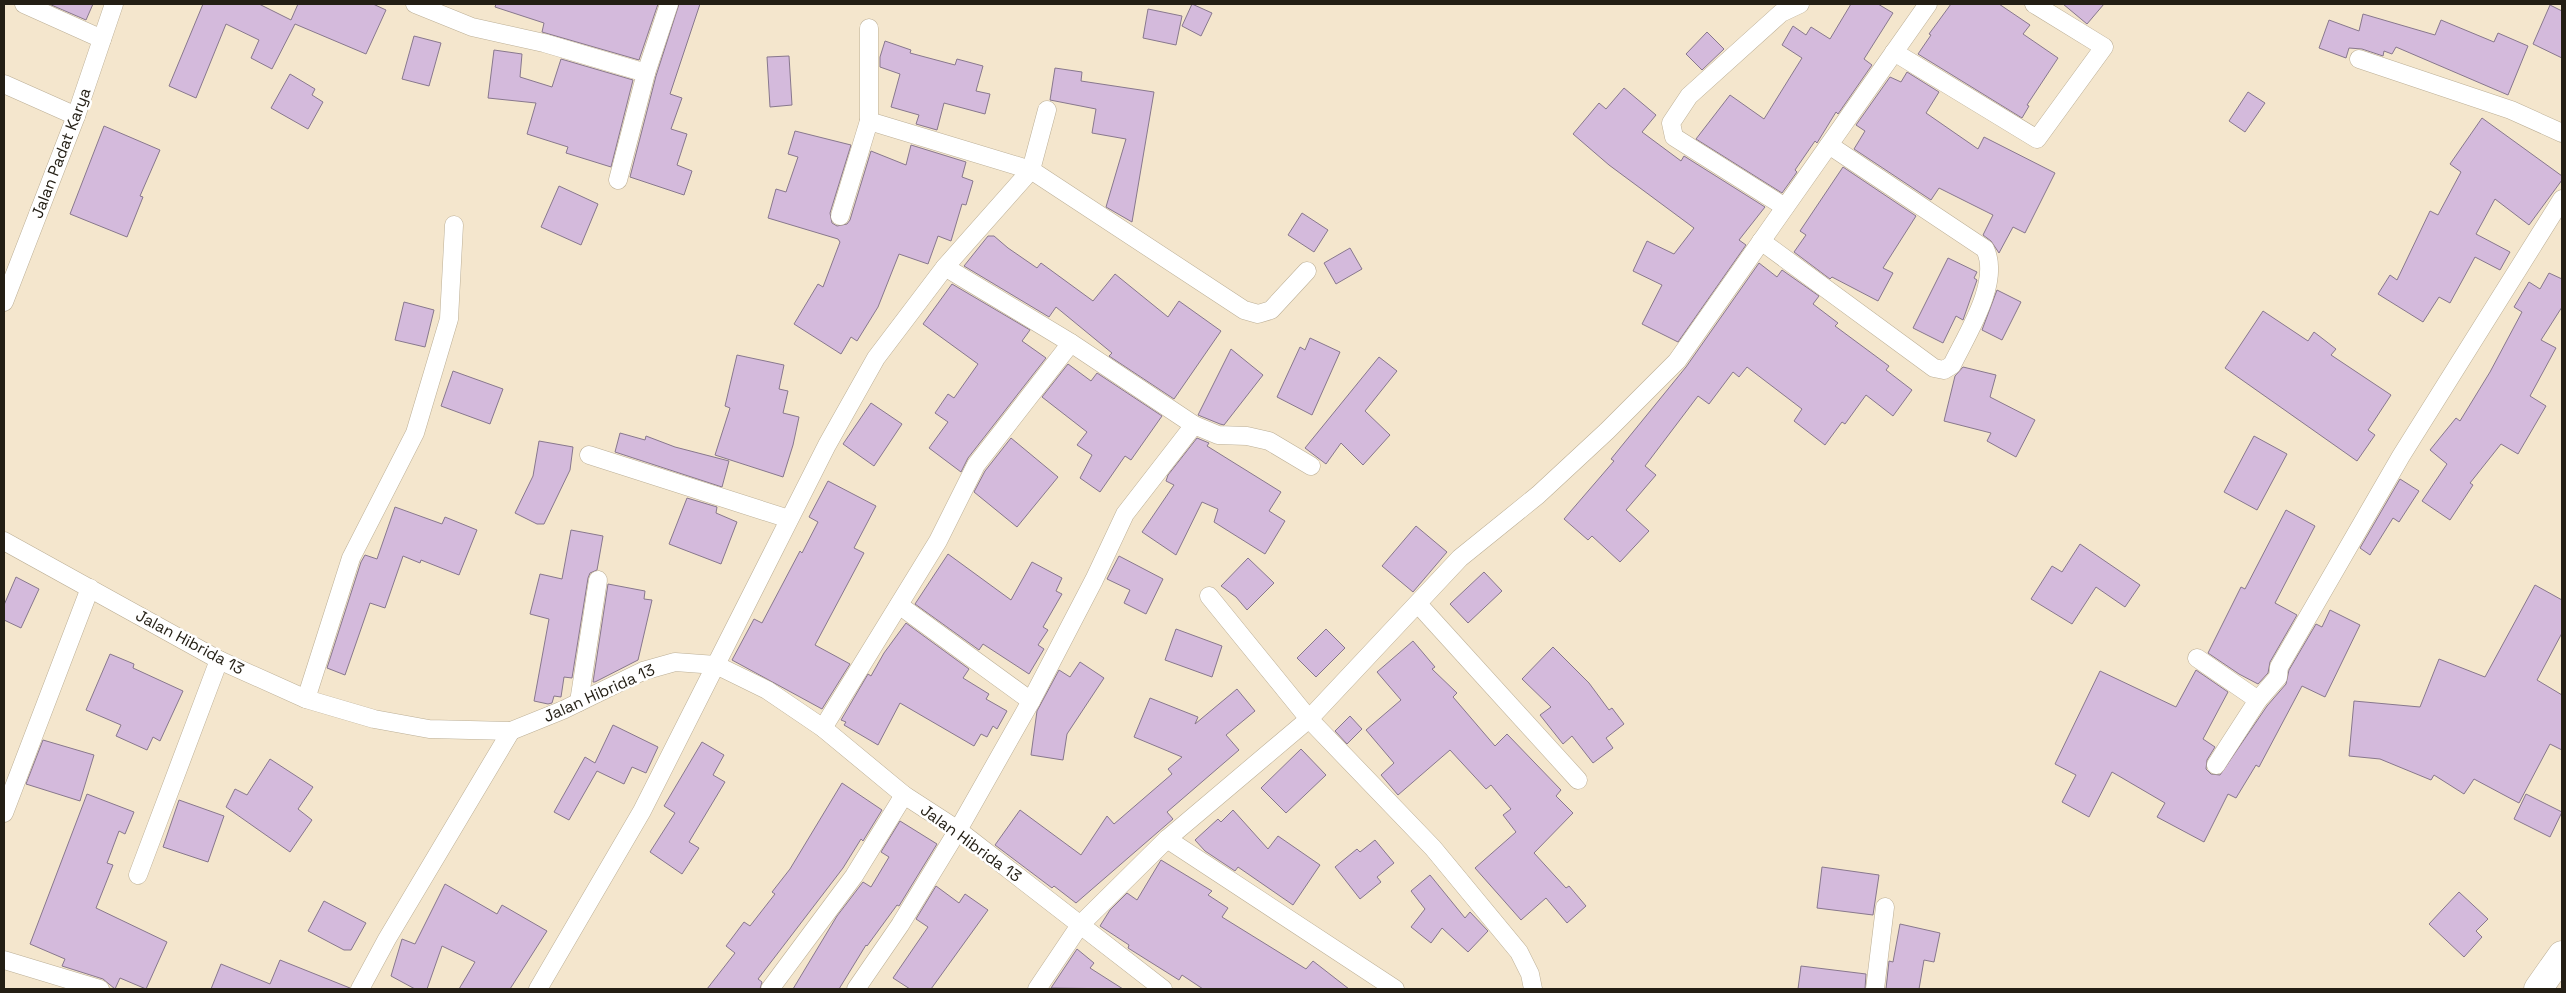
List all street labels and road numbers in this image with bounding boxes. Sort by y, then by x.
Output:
street label: Jalan Padat Karya [26,85,96,221]
street label: Jalan Hibrida 13 [132,605,248,679]
street label: Jalan Hibrida 13 [540,659,658,727]
street label: Jalan Hibrida 13 [916,799,1026,887]

